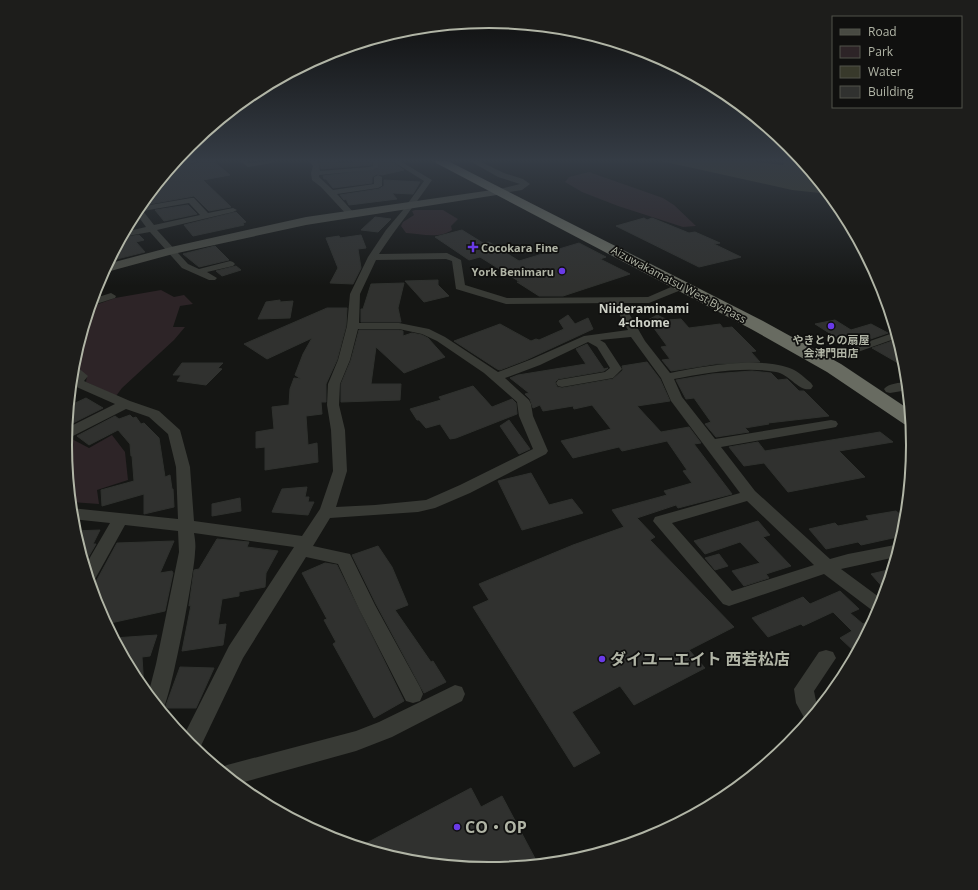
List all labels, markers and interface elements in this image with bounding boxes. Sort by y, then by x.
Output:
legend [832,16,962,108]
text: Road [868,23,897,40]
text: Park [868,43,894,60]
text: Water [868,63,902,80]
text: Building [868,83,914,100]
place label: Cocokara Fine [481,240,559,255]
marker: Cocokara Fine [468,242,478,252]
street label: Aizuwakamatsu West By-Pass [609,242,749,326]
place label: York Benimaru [472,264,554,279]
marker: York Benimaru [557,266,567,276]
district label: Niideraminami 4-chome [599,300,689,331]
marker: やきとりの扇屋 会津門田店 [826,321,836,331]
place label: やきとりの扇屋 会津門田店 [793,332,870,360]
place label: ダイユーエイト 西若松店 [610,648,790,670]
marker: ダイユーエイト 西若松店 [597,654,607,664]
place label: CO・OP [465,816,527,838]
marker: CO・OP [452,822,462,832]

